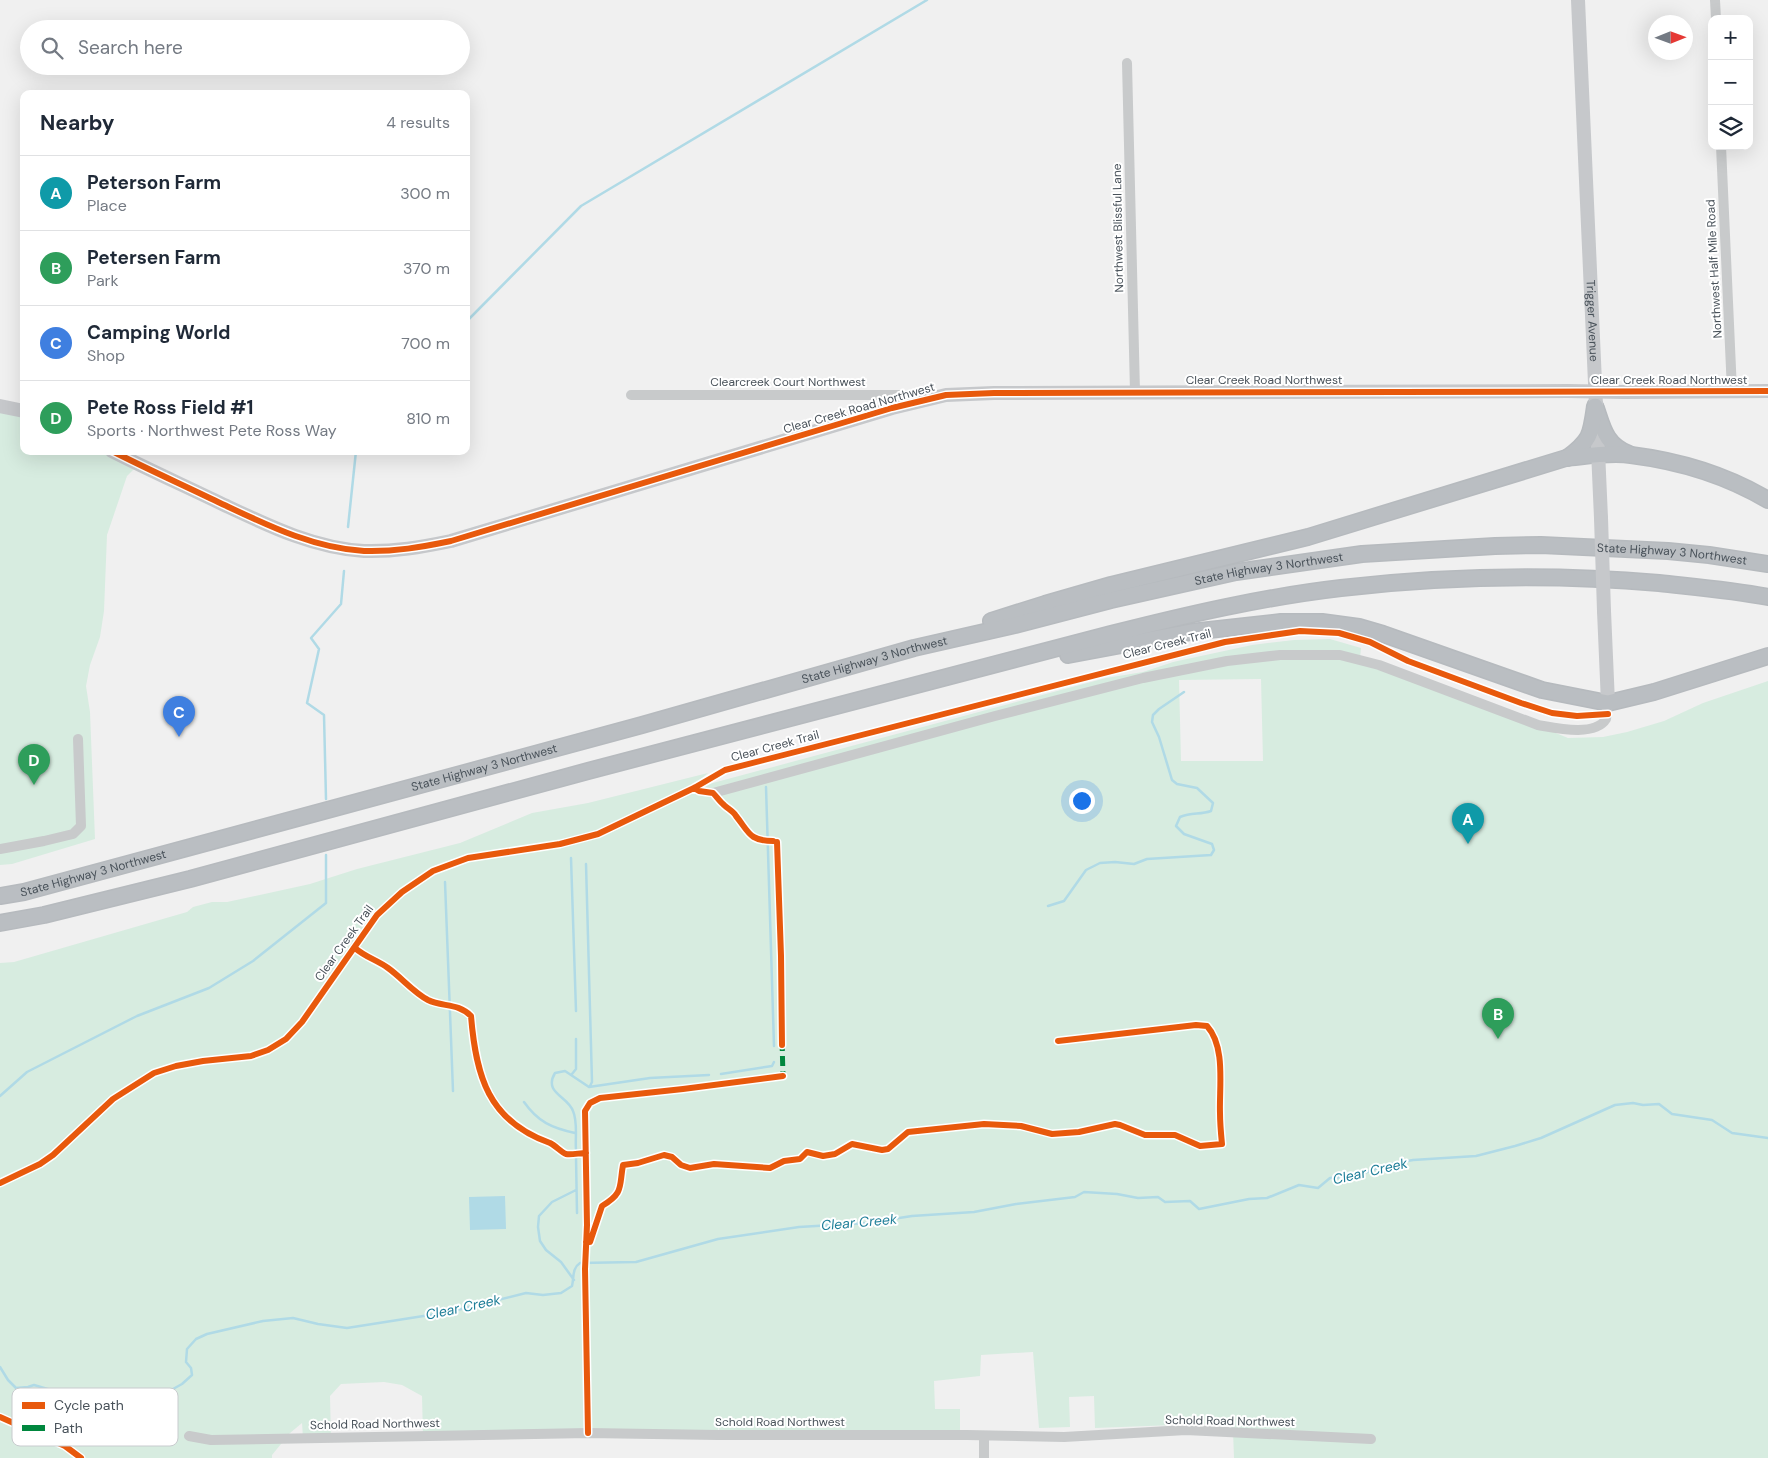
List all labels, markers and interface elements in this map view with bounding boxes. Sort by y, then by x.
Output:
north arrow [1648,15,1693,60]
map controls [1708,15,1753,150]
button: + [1708,15,1753,60]
search box [20,20,470,75]
icon: search [38,34,66,62]
text: Search here [78,35,183,60]
button: − [1708,60,1753,105]
button: layers [1708,105,1753,150]
text: Nearby [40,109,114,137]
text: 4 results [386,112,450,133]
street label: Northwest Blissful Lane [1109,163,1127,293]
text: Peterson Farm [87,170,221,195]
text: A [50,183,62,204]
text: 300 m [400,183,450,204]
text: Place [87,195,127,216]
street label: Northwest Half Mile Road [1702,199,1726,339]
text: Petersen Farm [87,245,221,270]
text: B [51,258,61,279]
text: 370 m [403,258,450,279]
text: Park [87,270,119,291]
street label: Trigger Avenue [1582,279,1602,362]
text: Camping World [87,320,230,345]
text: C [50,333,62,354]
text: 700 m [401,333,450,354]
text: Shop [87,345,125,366]
street label: Clear Creek Road Northwest [1186,372,1343,388]
street label: Clear Creek Road Northwest [1591,372,1748,388]
street label: Clearcreek Court Northwest [710,374,866,390]
street label: Clear Creek Road Northwest [781,379,937,437]
text: Pete Ross Field #1 [87,395,253,420]
text: D [50,408,62,429]
text: 810 m [406,408,450,429]
text: Sports · Northwest Pete Ross Way [87,420,337,441]
street label: State Highway 3 Northwest [1597,540,1748,569]
street label: State Highway 3 Northwest [1193,549,1345,589]
street label: Clear Creek Trail [1121,625,1213,663]
street label: State Highway 3 Northwest [800,633,949,687]
pin: C [163,696,195,737]
street label: Clear Creek Trail [729,727,821,765]
street label: State Highway 3 Northwest [409,740,559,795]
pin: D [18,744,50,785]
your location [1069,788,1095,814]
pin: A [1452,803,1484,844]
street label: State Highway 3 Northwest [19,846,168,900]
street label: Clear Creek Trail [311,902,377,984]
pin: B [1482,998,1514,1039]
water label: Clear Creek [1331,1153,1410,1188]
water label: Clear Creek [820,1210,899,1234]
water label: Clear Creek [424,1290,503,1324]
legend [12,1388,178,1446]
text: Cycle path [54,1396,124,1414]
street label: Schold Road Northwest [1165,1412,1295,1430]
street label: Schold Road Northwest [715,1414,845,1430]
street label: Schold Road Northwest [310,1415,440,1433]
text: Path [54,1419,83,1437]

